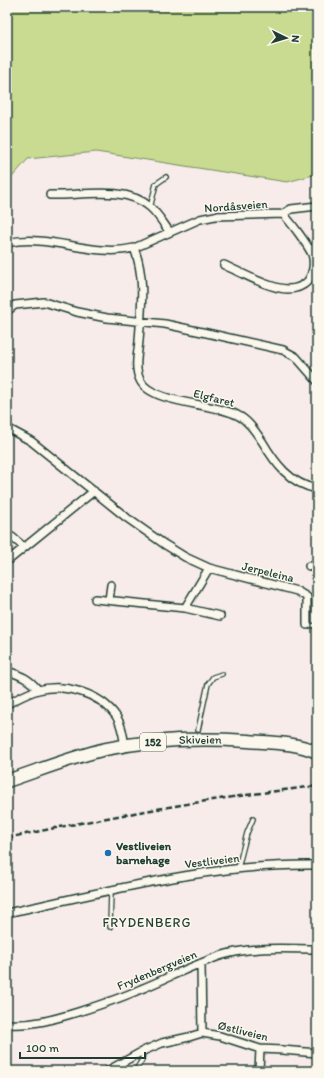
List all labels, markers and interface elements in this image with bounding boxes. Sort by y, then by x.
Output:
north arrow [266,18,306,58]
text: N [289,35,302,43]
street label: Nordåsveien [204,197,269,215]
street label: Elgfaret [192,386,236,410]
street label: Jerpeleina [241,559,295,585]
road number: 152 [140,733,166,751]
street label: Skiveien [179,733,222,747]
place label: Vestliveien barnehage [116,839,172,868]
marker: Vestliveien barnehage [103,848,113,858]
street label: Vestliveien [184,851,241,871]
district label: FRYDENBERG [103,915,191,930]
street label: Frydenbergveien [115,947,199,993]
street label: Østliveien [216,1018,270,1044]
scale bar [20,1034,145,1060]
text: 100 m [26,1041,59,1055]

